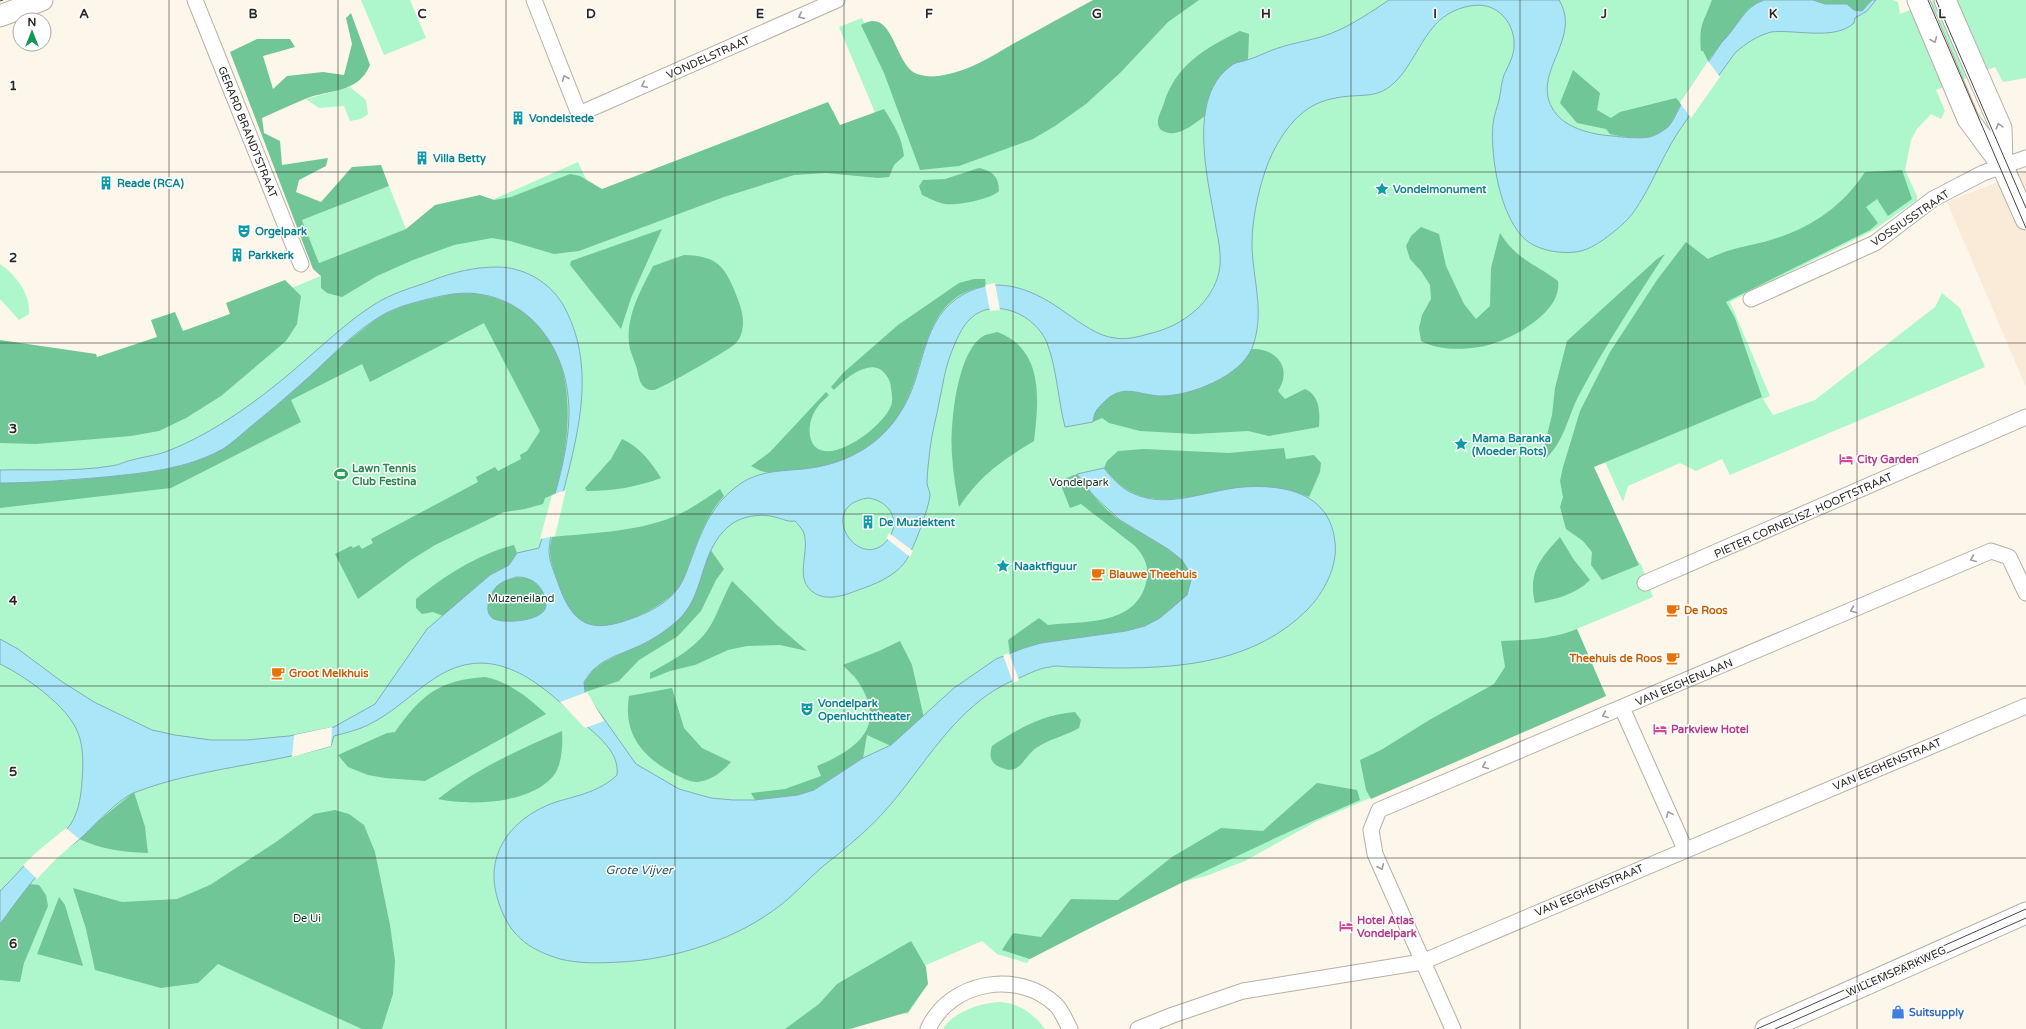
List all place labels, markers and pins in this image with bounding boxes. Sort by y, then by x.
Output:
building icon: Vondelstede [510,110,526,126]
place label: Vondelstede [529,112,595,125]
building icon: Villa Betty [414,150,430,166]
place label: Villa Betty [433,152,486,166]
building icon: Reade (RCA) [98,175,114,191]
place label: Reade (RCA) [117,177,184,190]
place icon: Vondelmonument [1374,181,1390,197]
place label: Vondelmonument [1393,183,1487,196]
theatre icon: Orgelpark [236,223,252,239]
place label: Orgelpark [255,225,307,239]
building icon: Parkkerk [229,247,245,263]
place label: Parkkerk [248,249,294,262]
place label: Mama Baranka (Moeder Rots) [1472,432,1551,458]
place icon: Mama Baranka (Moeder Rots) [1453,436,1469,452]
hotel icon: City Garden [1838,451,1854,467]
place label: City Garden [1857,453,1919,467]
place label: Lawn Tennis Club Festina [352,462,417,488]
sports icon: Lawn Tennis Club Festina [333,466,349,482]
building icon: De Muziektent [860,514,876,530]
place label: De Muziektent [879,516,956,529]
place icon: Naaktfiguur [995,558,1011,574]
place label: Naaktfiguur [1014,560,1078,574]
cafe icon: Blauwe Theehuis [1090,566,1106,582]
place label: Blauwe Theehuis [1109,568,1198,581]
cafe icon: De Roos [1665,602,1681,618]
place label: De Roos [1684,604,1728,617]
cafe icon: Theehuis de Roos [1665,650,1681,666]
place label: Theehuis de Roos [1568,652,1663,665]
cafe icon: Groot Melkhuis [270,665,286,681]
place label: Groot Melkhuis [289,667,369,680]
place label: Vondelpark Openluchttheater [818,697,911,724]
theatre icon: Vondelpark Openluchttheater [799,701,815,717]
hotel icon: Parkview Hotel [1652,721,1668,737]
place label: Parkview Hotel [1671,723,1749,736]
place label: Hotel Atlas Vondelpark [1357,914,1417,941]
hotel icon: Hotel Atlas Vondelpark [1338,918,1354,934]
shop icon: Suitsupply [1890,1004,1906,1020]
place label: Suitsupply [1909,1006,1964,1020]

